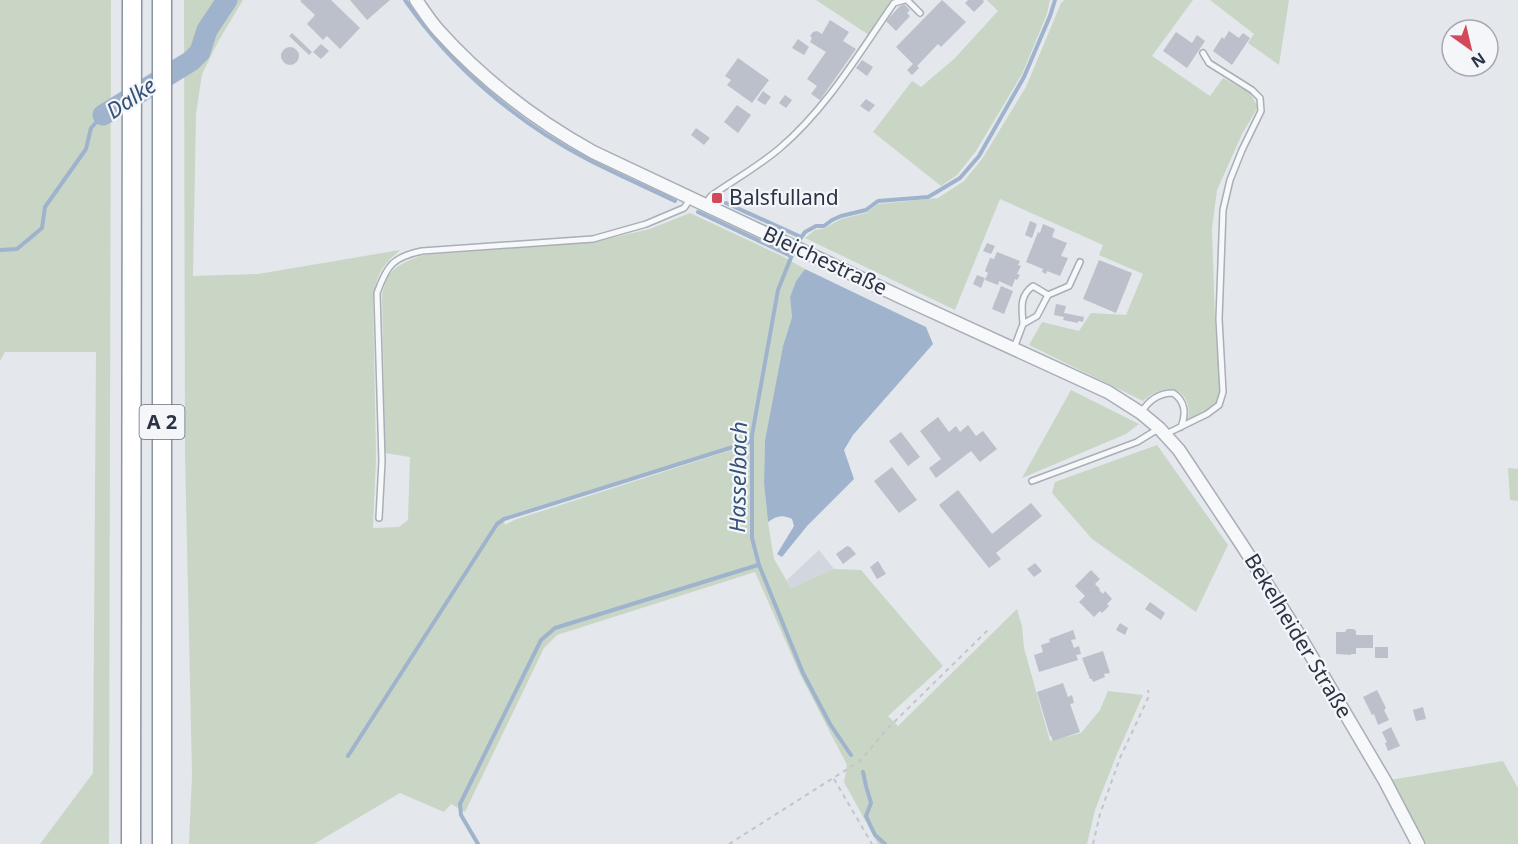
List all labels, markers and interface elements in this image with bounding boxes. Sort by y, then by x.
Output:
north arrow [1440,18,1500,78]
text: N [1467,48,1490,73]
water label: Dalke [100,70,161,125]
place label: Balsfulland [729,183,839,211]
marker: Balsfulland [710,191,724,205]
street label: Bleichestraße [759,219,892,301]
road number: A 2 [140,405,184,439]
water label: Hasselbach [721,421,753,533]
street label: Bekelheider Straße [1239,548,1359,723]

